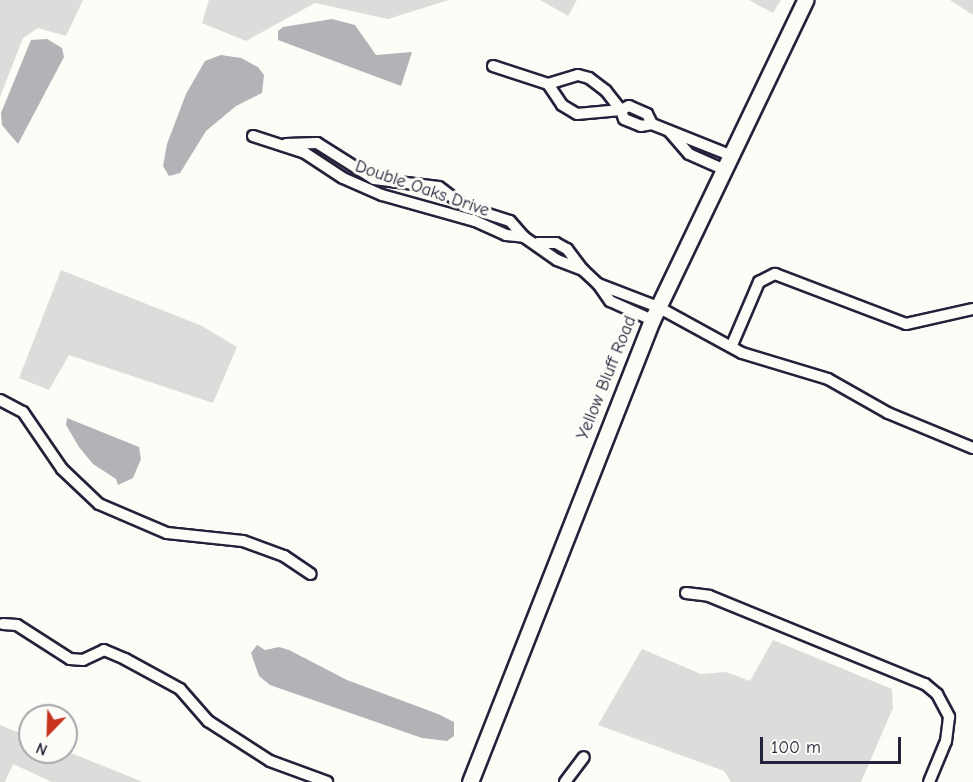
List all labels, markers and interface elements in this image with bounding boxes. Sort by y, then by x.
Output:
street label: Double Oaks Drive [352,156,492,222]
street label: Yellow Bluff Road [572,313,642,443]
north arrow [18,704,78,764]
scale bar [763,725,904,763]
text: 100 m [771,737,821,758]
text: N [33,738,50,759]

